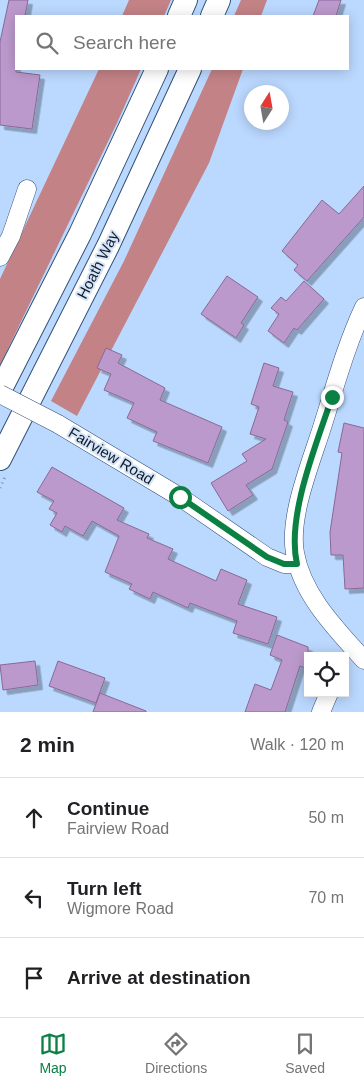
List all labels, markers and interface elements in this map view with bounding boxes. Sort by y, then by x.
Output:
search box [15,15,349,70]
icon: search [33,29,61,57]
text: Search here [73,32,177,53]
north arrow [244,85,289,130]
street label: Hoath Way [73,228,122,301]
route end [321,386,344,409]
street label: Fairview Road [66,424,157,488]
route start [169,486,192,509]
map controls [304,652,349,697]
button: locate [304,652,349,697]
text: 2 min [20,733,75,756]
text: Walk · 120 m [250,736,344,753]
text: Continue [67,798,149,819]
icon: ahead [20,804,48,832]
text: 50 m [308,809,344,826]
text: Fairview Road [67,820,169,837]
text: Turn left [67,878,142,899]
icon: left [20,884,48,912]
text: 70 m [308,889,344,906]
text: Wigmore Road [67,900,174,917]
icon: arrive [20,964,48,992]
text: Arrive at destination [67,967,251,988]
tab: Map [39,1030,67,1076]
tab: Directions [145,1030,207,1076]
tab: Saved [285,1030,325,1076]

